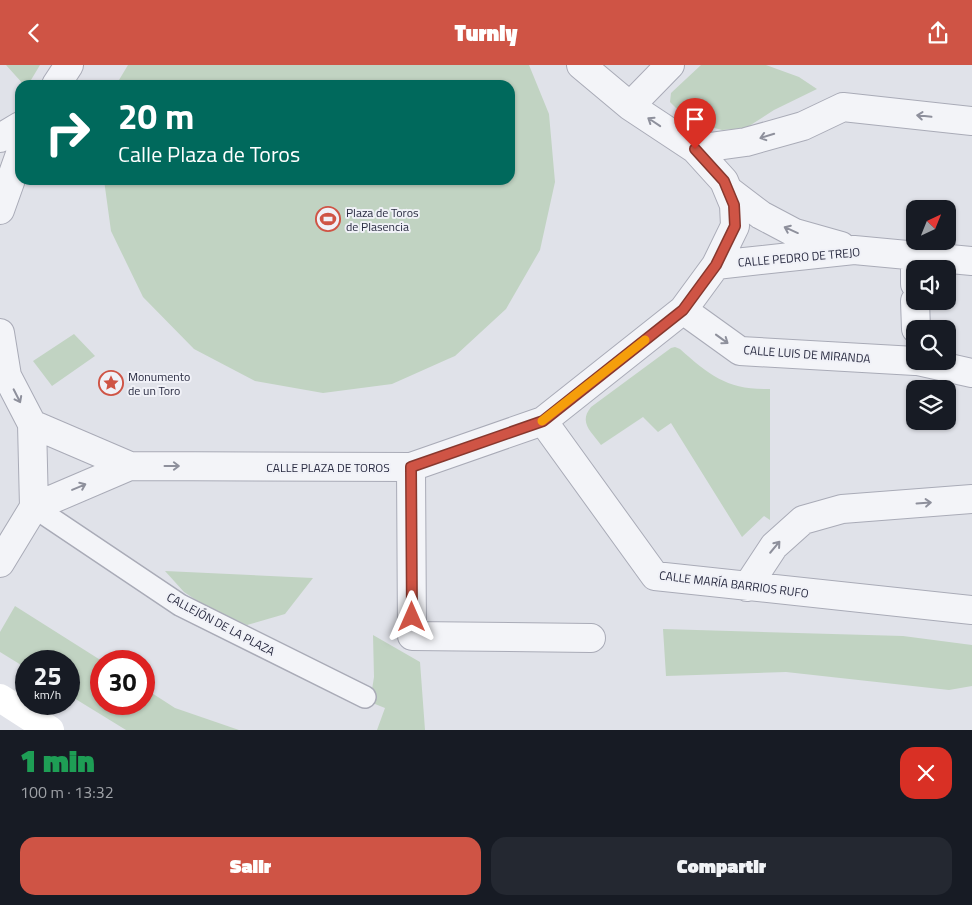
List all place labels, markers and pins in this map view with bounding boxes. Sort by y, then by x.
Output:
pin [674,98,716,149]
place label: Plaza de Toros de Plasencia [346,203,419,236]
sports icon: Plaza de Toros de Plasencia [315,206,341,232]
place label: Monumento de un Toro [128,367,190,400]
place icon: Monumento de un Toro [98,370,124,396]

